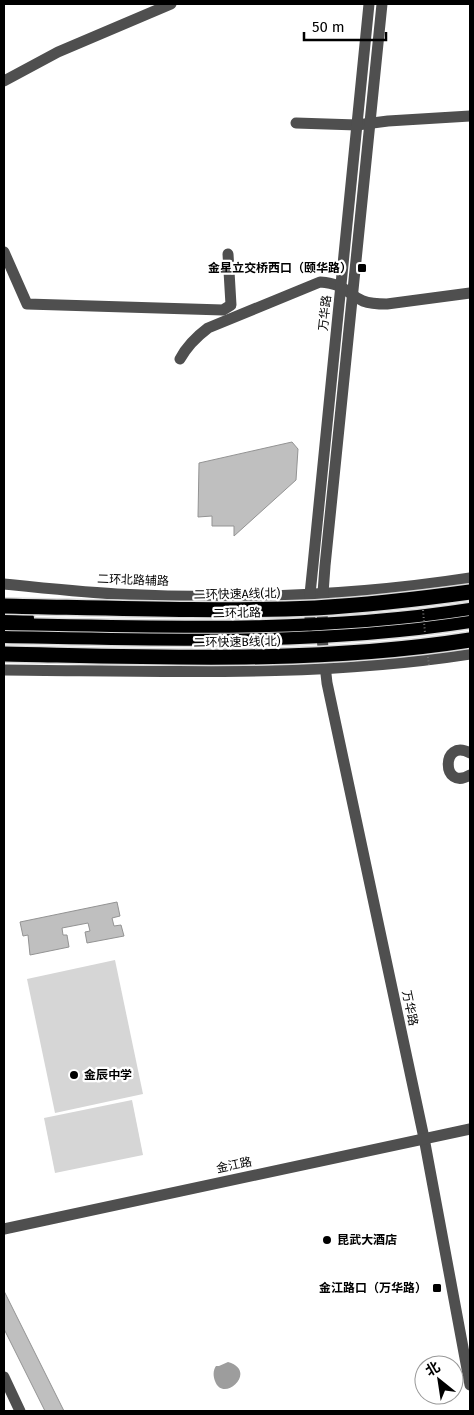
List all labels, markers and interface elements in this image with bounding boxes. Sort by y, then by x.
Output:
scale bar [304,10,386,42]
text: 50 m [312,18,345,36]
place label: 金星立交桥西口（颐华路） [208,261,352,275]
marker: 金星立交桥西口（颐华路） [356,262,368,274]
street label: 万华路 [316,294,334,332]
street label: 二环北路辅路 [97,572,169,588]
street label: 二环快速A线(北) [194,586,281,602]
street label: 二环北路 [213,606,261,620]
street label: 二环快速B线(北) [193,634,281,650]
street label: 万华路 [399,989,421,1027]
place label: 金辰中学 [84,1068,132,1082]
marker: 金辰中学 [68,1069,80,1081]
street label: 金江路 [215,1154,253,1176]
place label: 昆武大酒店 [337,1233,397,1247]
marker: 昆武大酒店 [321,1234,333,1246]
place label: 金江路口（万华路） [319,1281,427,1295]
marker: 金江路口（万华路） [431,1282,443,1294]
north arrow [414,1355,464,1405]
text: 北 [422,1358,443,1380]

